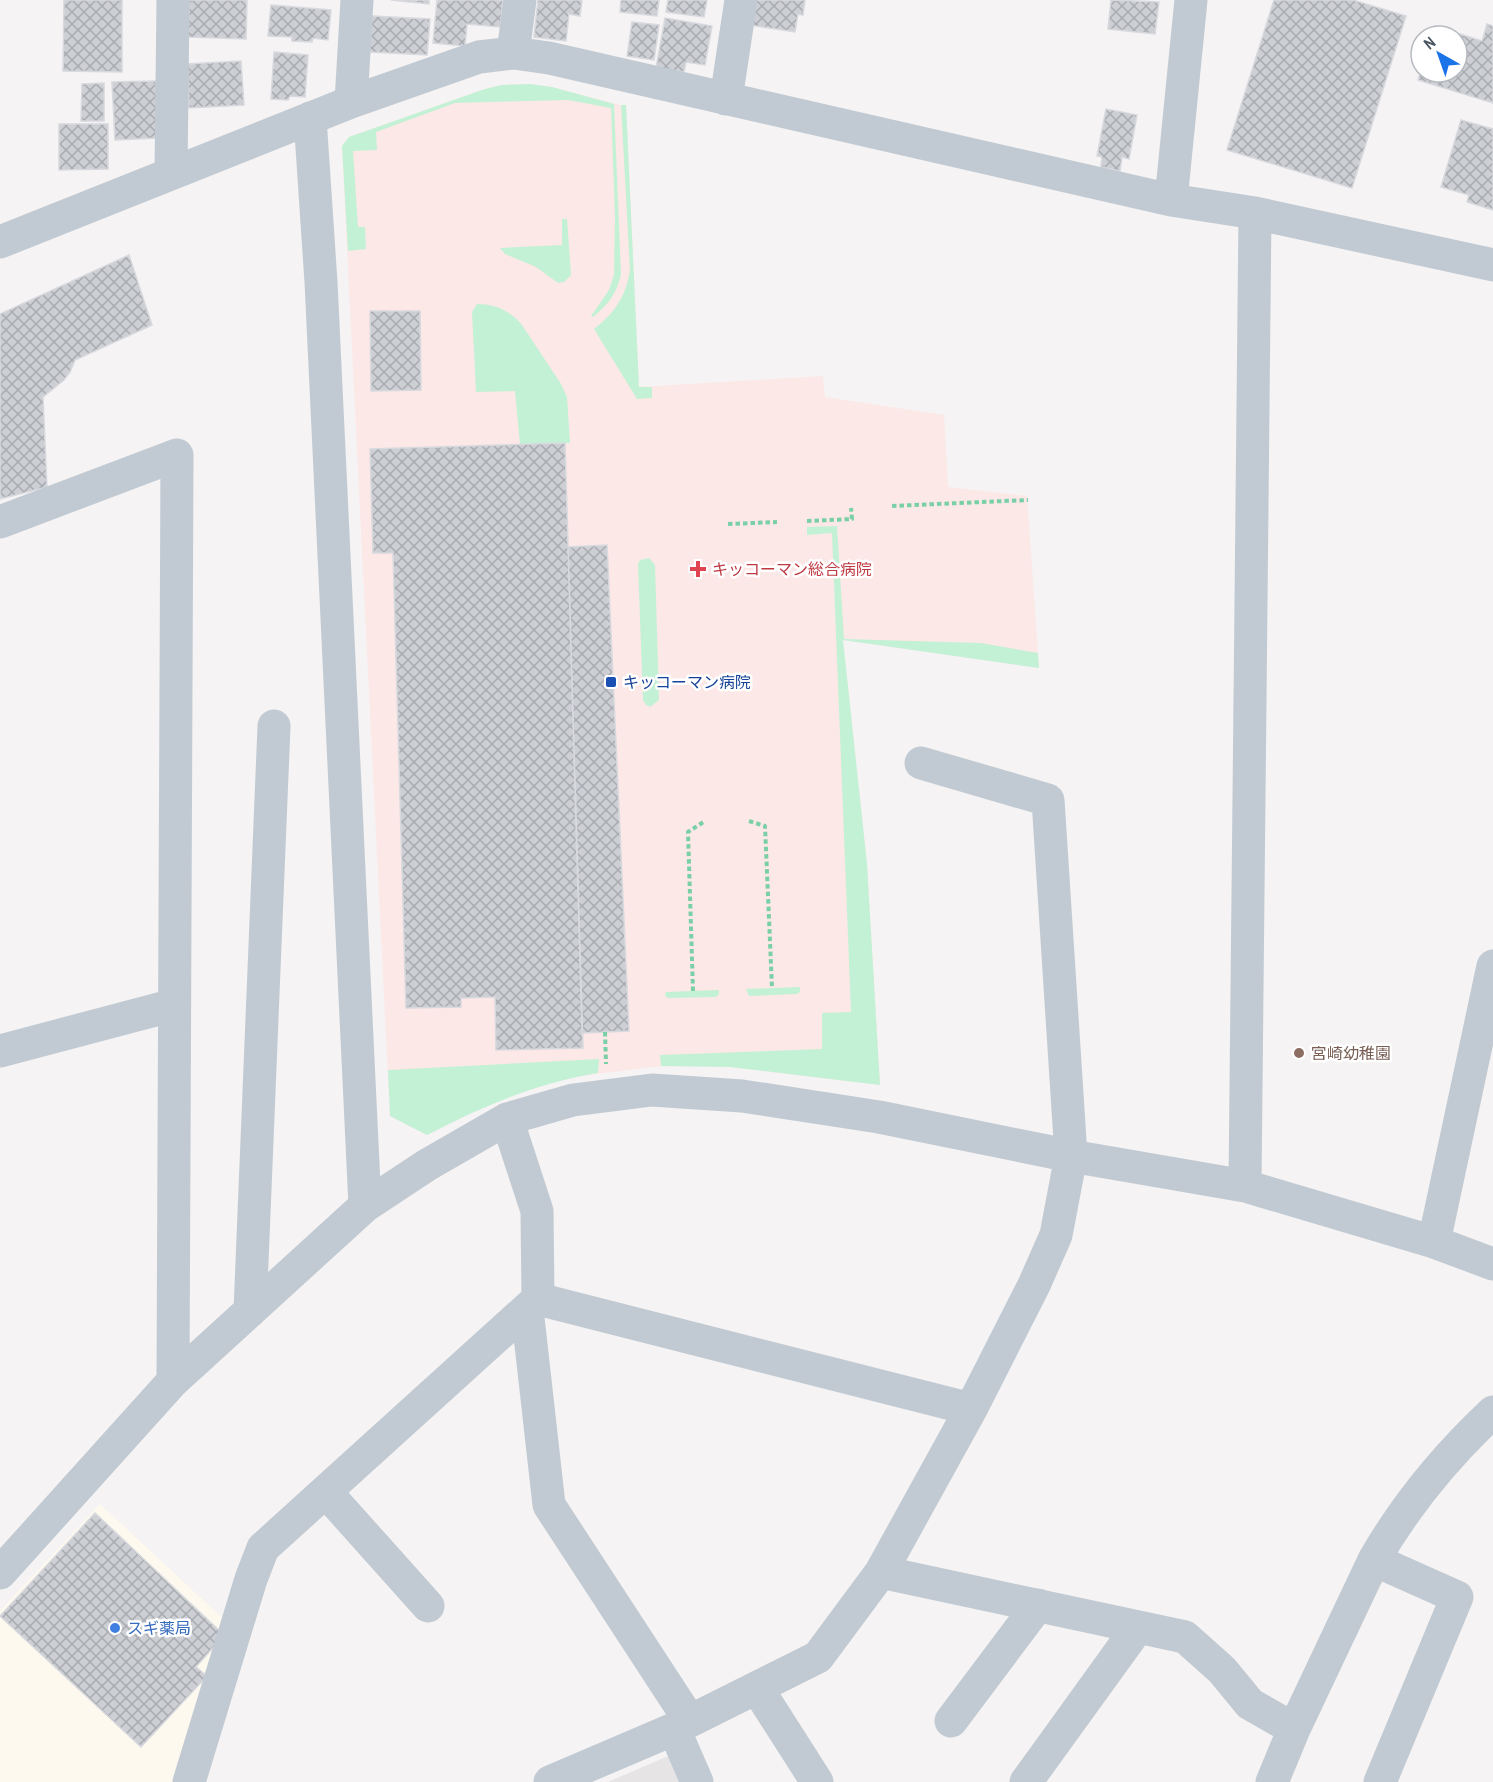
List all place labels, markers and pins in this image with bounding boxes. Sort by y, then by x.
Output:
place label: キッコーマン総合病院 [712,558,872,580]
marker: キッコーマン総合病院 [689,560,707,578]
place label: キッコーマン病院 [623,671,751,693]
marker: キッコーマン病院 [604,675,618,689]
place label: 宮崎幼稚園 [1311,1042,1391,1064]
marker: 宮崎幼稚園 [1292,1046,1306,1060]
place label: スギ薬局 [127,1617,191,1639]
marker: スギ薬局 [108,1621,122,1635]

